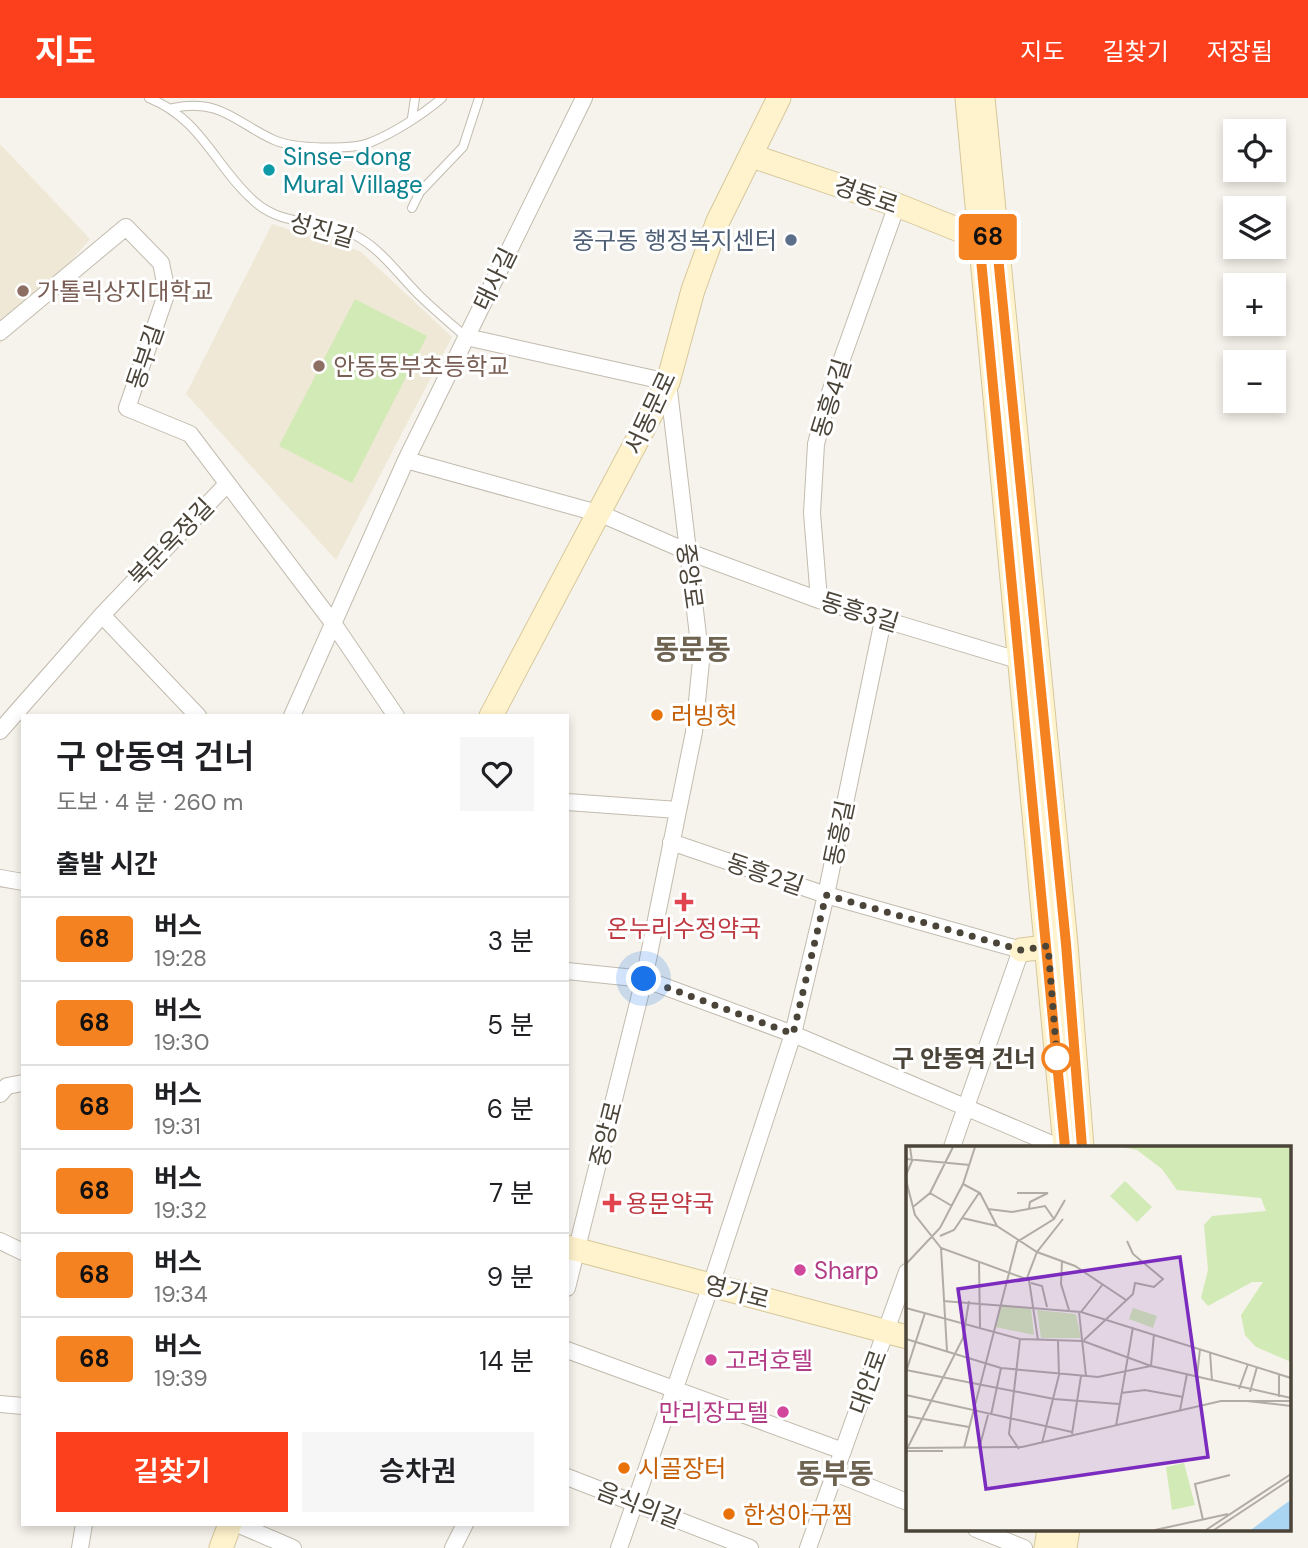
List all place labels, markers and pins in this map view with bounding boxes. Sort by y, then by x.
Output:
place label: Sinse-dong Mural Village [283,141,423,200]
marker: Sinse-dong Mural Village [261,162,277,178]
place label: 중구동 행정복지센터 [572,225,777,256]
marker: 중구동 행정복지센터 [783,232,799,248]
place label: 가톨릭상지대학교 [37,276,214,307]
marker: 가톨릭상지대학교 [15,283,31,299]
place label: 안동동부초등학교 [333,351,510,382]
marker: 안동동부초등학교 [311,358,327,374]
place label: 러빙헛 [671,700,737,731]
marker: 러빙헛 [649,707,665,723]
marker: 온누리수정약국 [676,894,692,910]
place label: 온누리수정약국 [607,913,761,944]
place label: 구 안동역 건너 [892,1043,1036,1074]
marker: 구 안동역 건너 [1042,1043,1072,1073]
place label: 용문약국 [626,1188,714,1219]
marker: 용문약국 [604,1195,620,1211]
place label: Sharp [814,1255,879,1286]
marker: Sharp [792,1262,808,1278]
place label: 고려호텔 [725,1345,813,1376]
marker: 고려호텔 [703,1352,719,1368]
place label: 만리장모텔 [659,1397,769,1428]
marker: 만리장모텔 [775,1404,791,1420]
place label: 시골장터 [638,1453,726,1484]
marker: 시골장터 [616,1460,632,1476]
place label: 한성아구찜 [743,1499,853,1530]
marker: 한성아구찜 [721,1506,737,1522]

